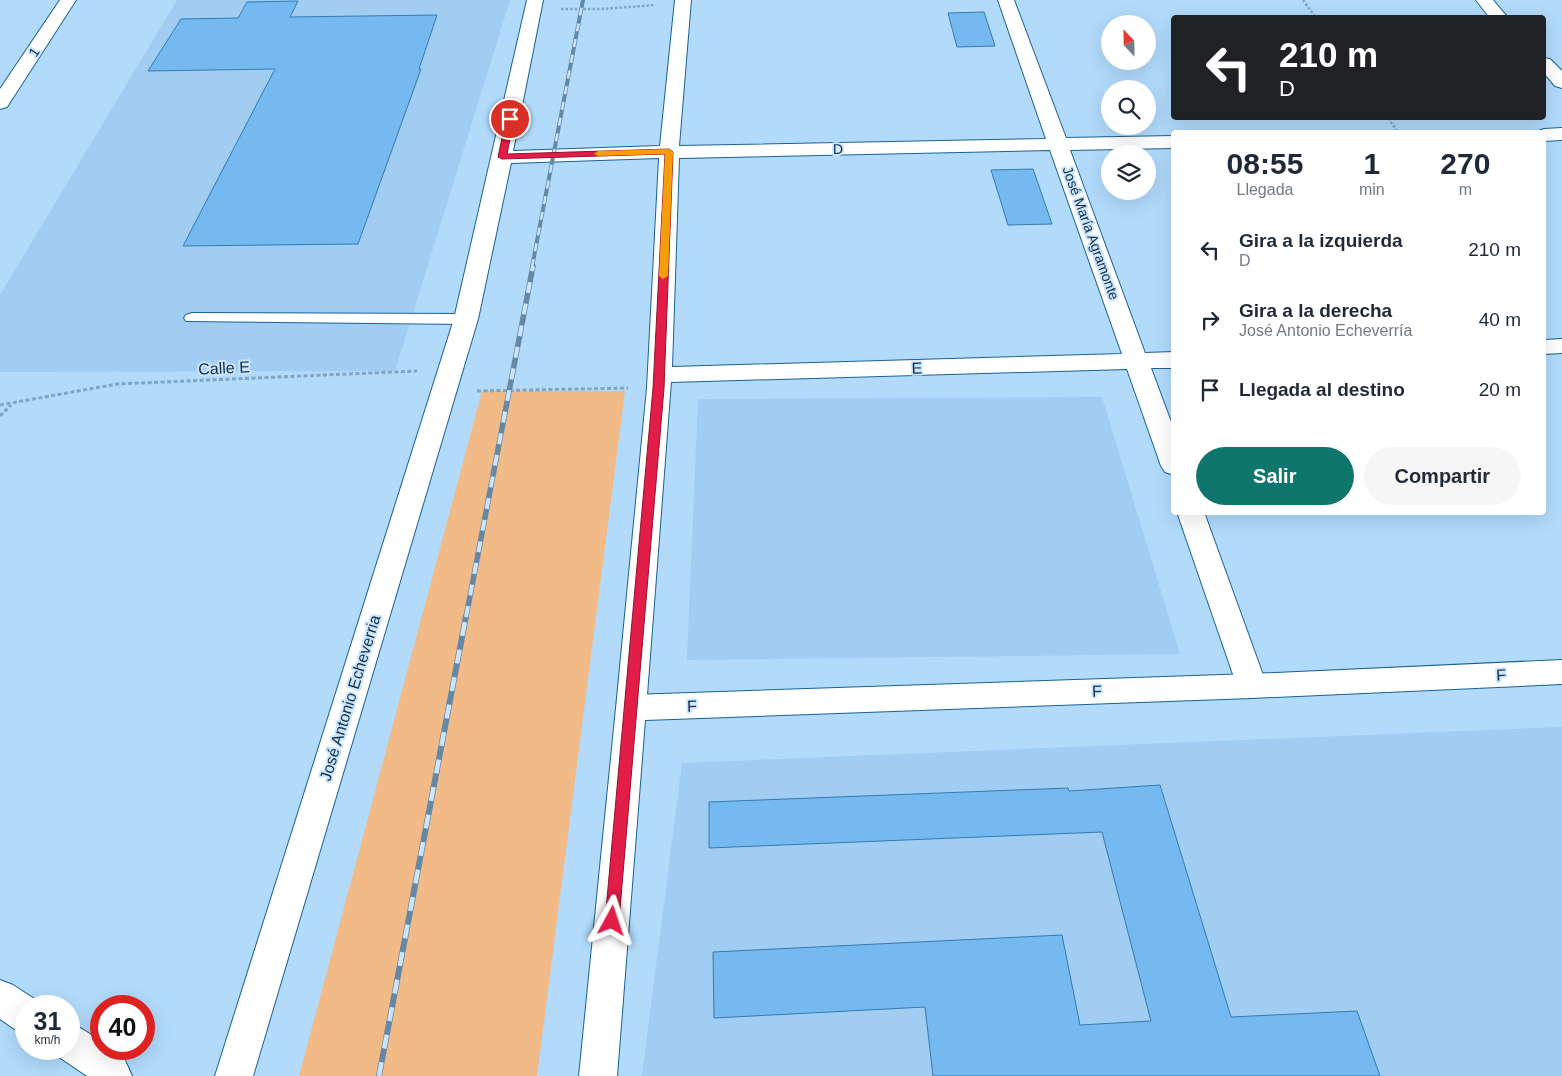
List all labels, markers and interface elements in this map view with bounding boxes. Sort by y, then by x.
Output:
north arrow [1101,15,1156,70]
map controls [1101,15,1156,200]
icon: left [1196,35,1261,100]
text: 210 m [1279,35,1378,74]
street label: 1 [25,44,43,60]
text: D [1279,76,1295,101]
button: search [1101,80,1156,135]
pin [489,98,531,140]
icon: arrive [496,105,524,133]
street label: D [833,141,843,157]
button: layers [1101,145,1156,200]
text: 08:55 [1227,147,1303,180]
text: 1 [1363,147,1380,180]
text: 270 [1440,147,1490,180]
street label: José María Agramonte [1059,164,1123,302]
text: Llegada [1236,181,1293,198]
text: min [1359,181,1385,198]
text: m [1459,181,1472,198]
text: Gira a la izquierda [1239,230,1403,251]
icon: left [1196,236,1224,264]
text: 210 m [1468,239,1521,260]
text: D [1239,252,1251,269]
text: Gira a la derecha [1239,300,1392,321]
icon: right [1196,306,1224,334]
text: 40 m [1479,309,1521,330]
text: José Antonio Echeverría [1239,322,1412,339]
street label: Calle E [198,358,250,378]
street label: E [911,359,923,377]
icon: arrive [1196,376,1224,404]
text: Llegada al destino [1239,379,1405,400]
text: 20 m [1479,379,1521,400]
button: Salir [1196,447,1354,505]
button: Compartir [1364,447,1521,505]
street label: José Antonio Echeverria [317,613,383,783]
street label: F [1496,666,1507,684]
street label: F [1092,682,1102,700]
street label: F [687,697,697,715]
position arrow [585,894,637,946]
speed limit sign: 40 [90,995,155,1060]
text: 31 [34,1007,61,1035]
text: km/h [34,1033,61,1047]

